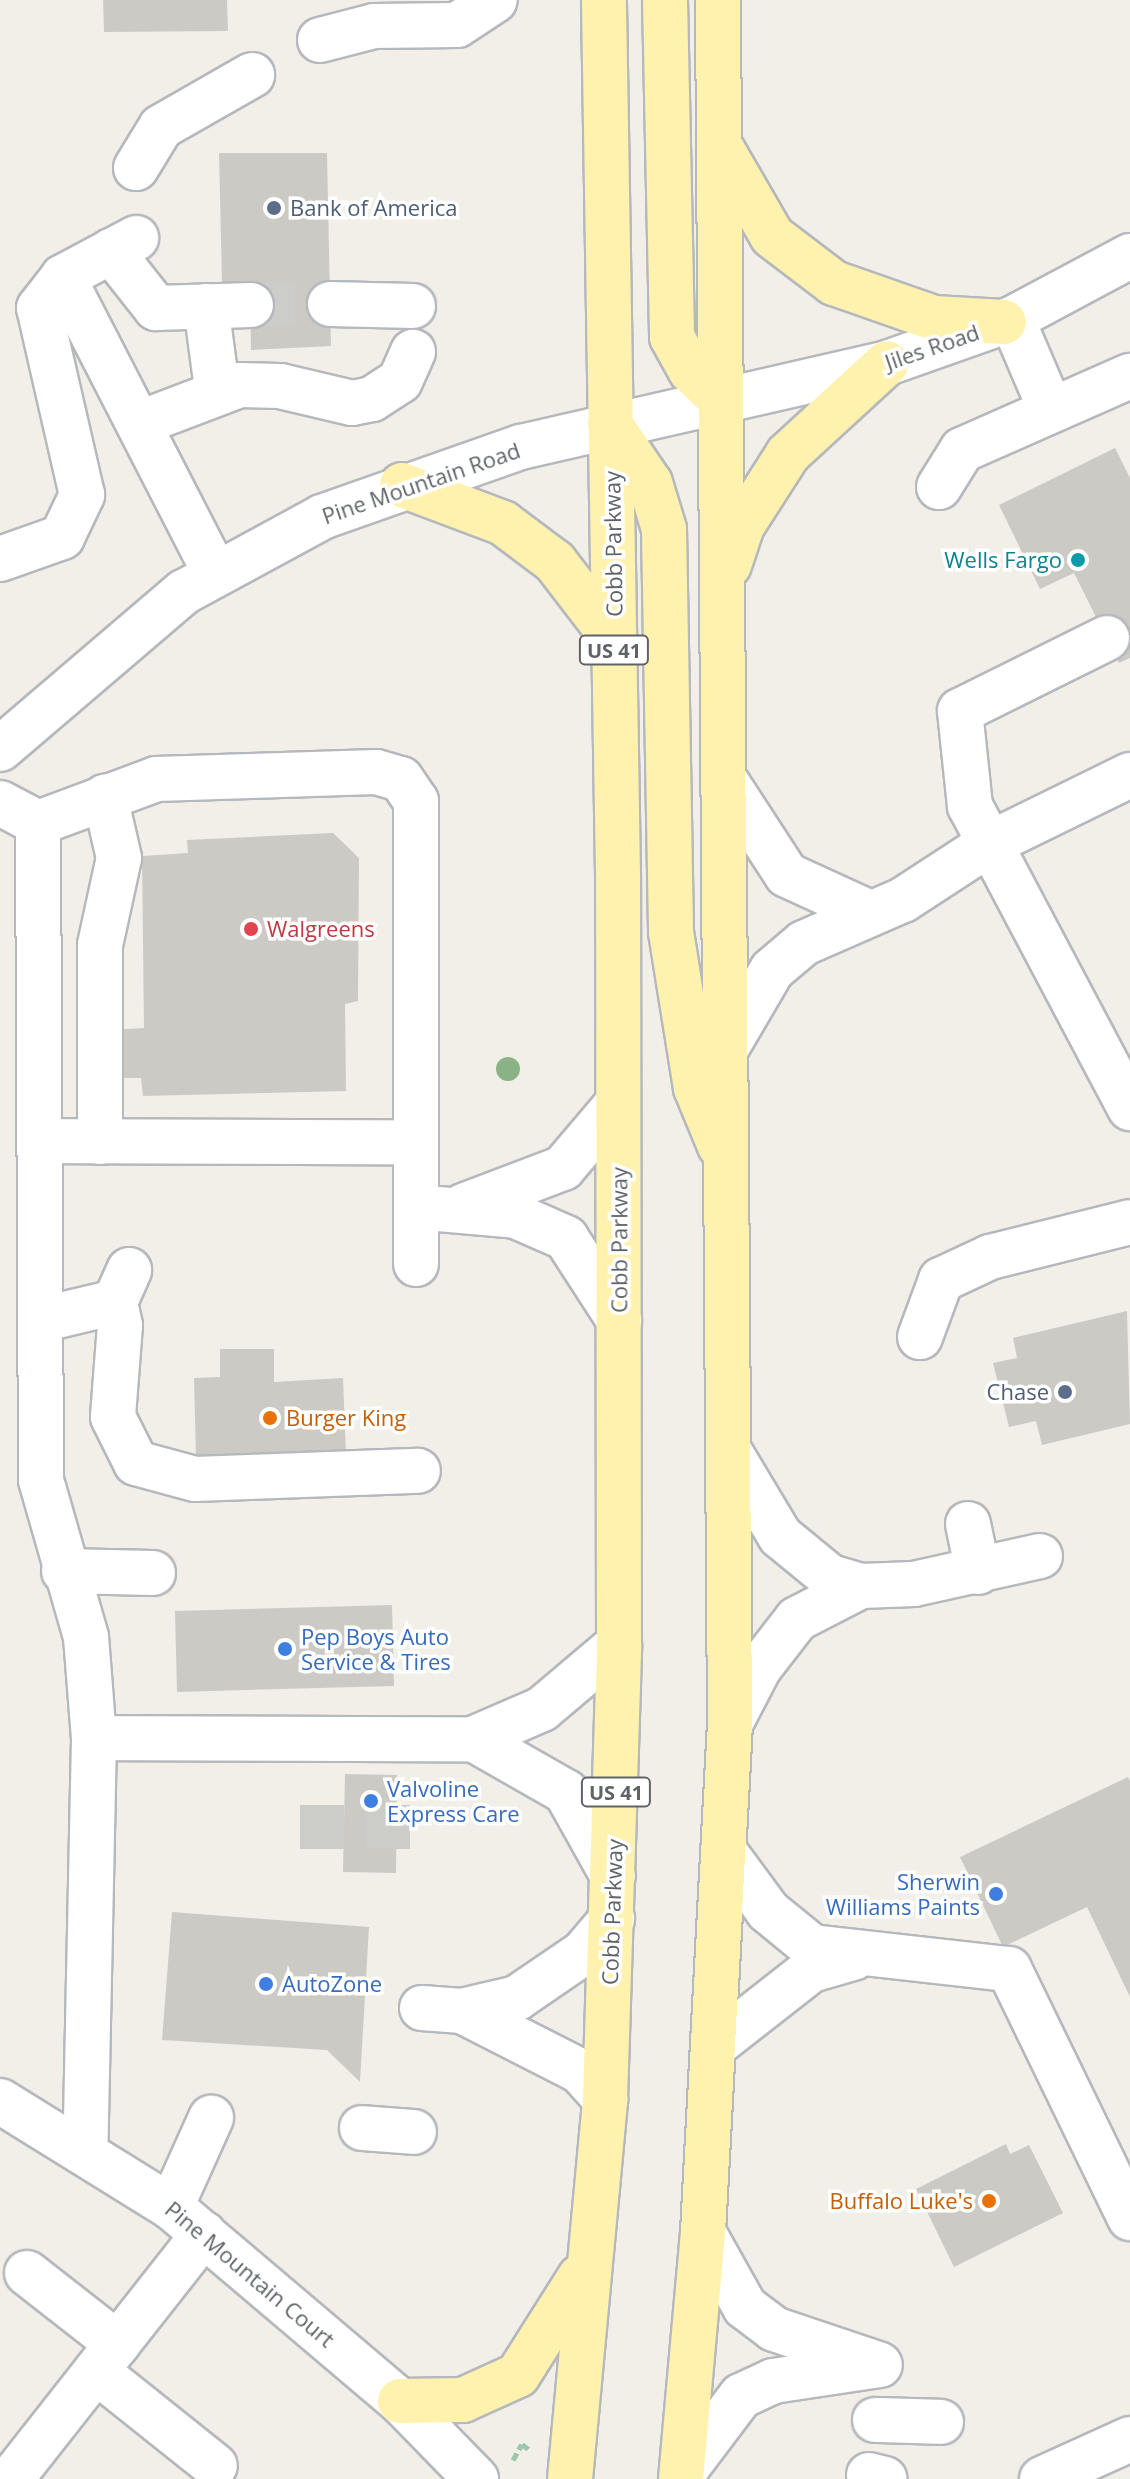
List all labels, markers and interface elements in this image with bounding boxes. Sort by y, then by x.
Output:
place label: Bank of America [290,195,457,221]
marker: Bank of America [265,199,283,217]
street label: Jiles Road [881,319,983,375]
street label: Pine Mountain Road [319,437,523,529]
street label: Cobb Parkway [599,471,627,617]
place label: Wells Fargo [944,547,1062,573]
marker: Wells Fargo [1069,551,1087,569]
road number: US 41 [578,634,650,666]
place label: Walgreens [267,916,375,942]
marker: Walgreens [242,920,260,938]
street label: Cobb Parkway [606,1167,632,1313]
place label: Chase [987,1379,1049,1405]
marker: Chase [1056,1383,1074,1401]
place label: Burger King [286,1405,406,1431]
marker: Burger King [261,1409,279,1427]
place label: Pep Boys Auto Service & Tires [301,1623,451,1674]
marker: Pep Boys Auto Service & Tires [276,1640,294,1658]
place label: Valvoline Express Care [387,1775,520,1826]
road number: US 41 [580,1776,652,1808]
marker: Valvoline Express Care [362,1792,380,1810]
street label: Cobb Parkway [596,1839,628,1985]
place label: Sherwin Williams Paints [826,1868,980,1920]
marker: Sherwin Williams Paints [987,1885,1005,1903]
place label: AutoZone [282,1971,382,1997]
marker: AutoZone [257,1975,275,1993]
place label: Buffalo Luke's [830,2188,973,2214]
marker: Buffalo Luke's [980,2192,998,2210]
street label: Pine Mountain Court [160,2196,340,2352]

